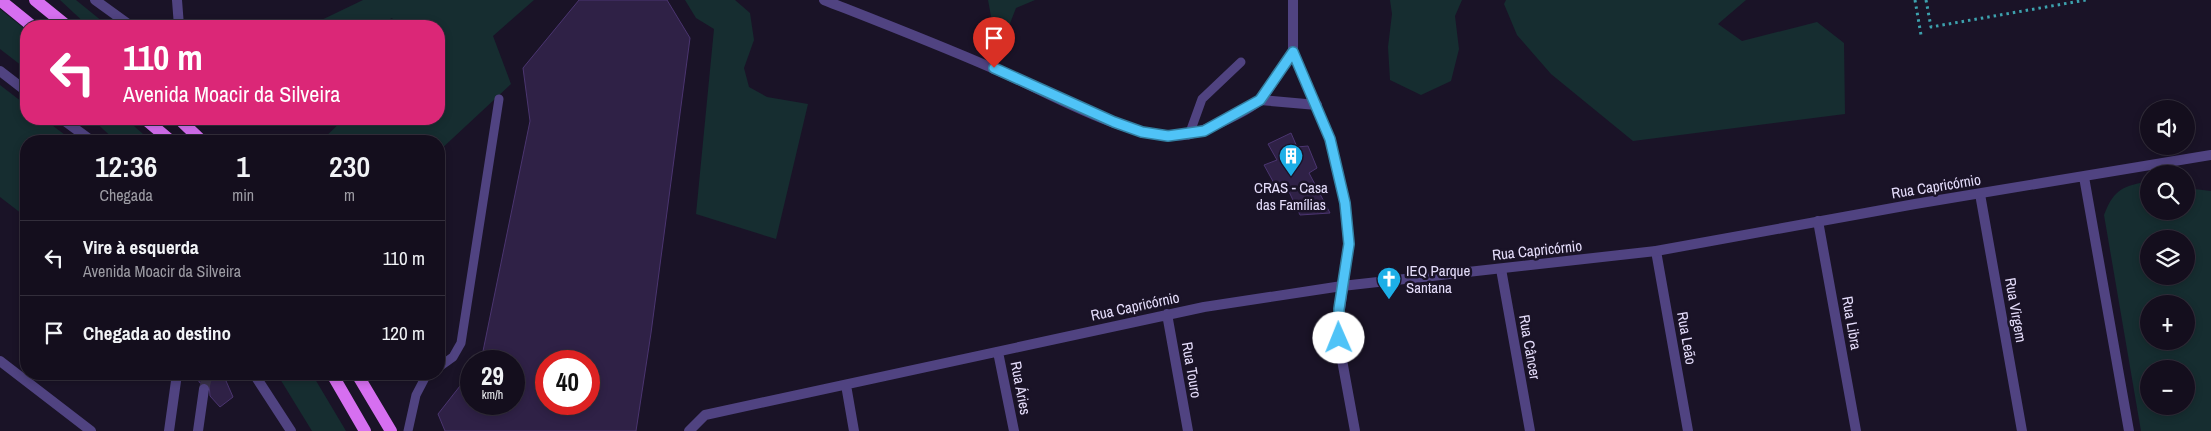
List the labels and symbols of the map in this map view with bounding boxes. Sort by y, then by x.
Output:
pin [973,17,1015,68]
building icon: CRAS - Casa das Famílias [1278,143,1304,177]
street label: Rua Capricórnio [1890,169,1982,203]
place label: CRAS - Casa das Famílias [1254,177,1328,215]
street label: Rua Capricórnio [1491,235,1583,265]
place label: IEQ Parque Santana [1406,260,1470,298]
church icon: IEQ Parque Santana [1376,266,1402,300]
street label: Rua Virgem [2000,276,2032,344]
street label: Rua Capricórnio [1089,286,1181,326]
street label: Rua Libra [1837,295,1867,352]
street label: Rua Leão [1672,310,1702,366]
position arrow [1312,311,1364,363]
street label: Rua Câncer [1514,313,1546,381]
street label: Rua Touro [1177,340,1207,400]
speed limit sign: 40 [535,350,600,415]
street label: Rua Áries [1006,359,1036,417]

